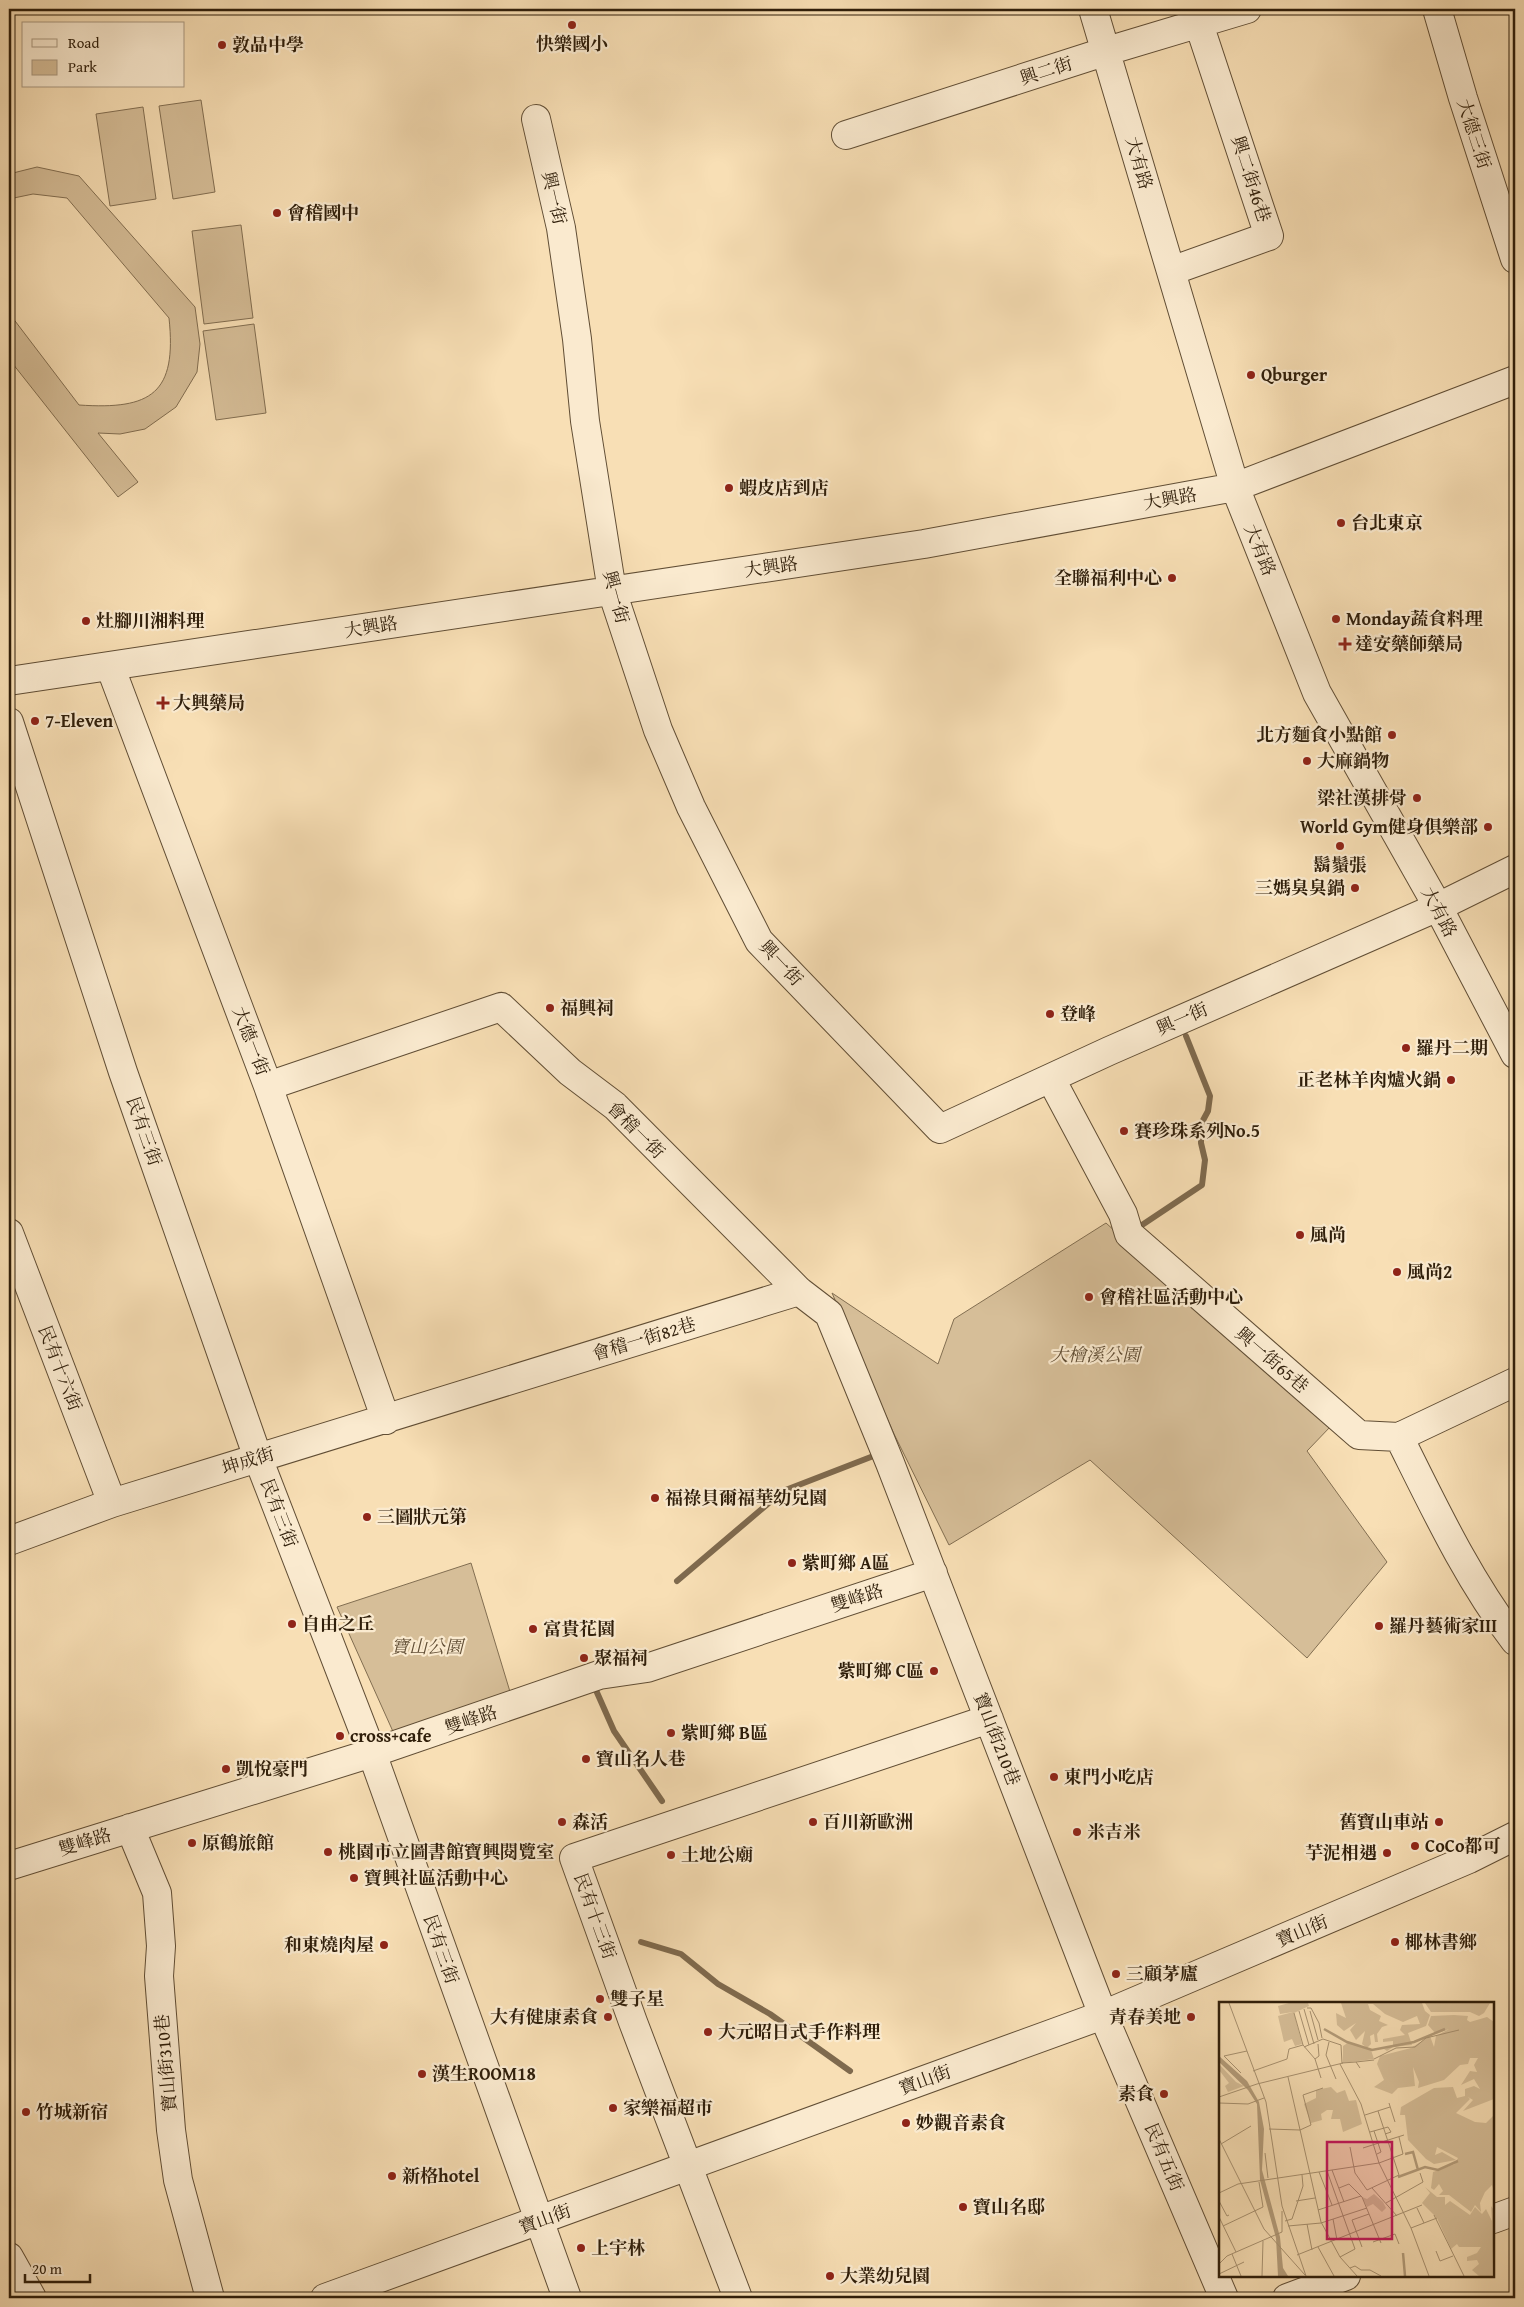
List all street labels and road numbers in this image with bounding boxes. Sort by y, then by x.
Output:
street label: 興二街 [1016,49,1076,92]
street label: 大德三街 [1451,95,1498,172]
street label: 興二街46巷 [1225,132,1278,226]
street label: 大有路 [1119,133,1160,193]
street label: 興一街 [535,169,574,227]
street label: 大興路 [1141,481,1199,516]
street label: 大有路 [1238,520,1283,580]
street label: 大興路 [742,549,800,584]
street label: 興一街 [596,567,637,626]
street label: 大興路 [342,609,400,644]
street label: 大有路 [1415,882,1464,942]
street label: 興一街 [753,934,810,992]
street label: 興一街 [1152,995,1212,1042]
street label: 大德一街 [226,1002,277,1079]
street label: 民有三街 [120,1092,169,1169]
street label: 會稽一街 [601,1095,671,1165]
street label: 會稽一街82巷 [589,1310,699,1367]
street label: 興一街65巷 [1230,1320,1315,1399]
street label: 民有十六街 [32,1321,89,1415]
street label: 坤成街 [218,1440,278,1481]
street label: 民有三街 [254,1474,305,1551]
street label: 雙峰路 [827,1576,887,1619]
street label: 寶山街210巷 [967,1688,1028,1789]
street label: 雙峰路 [441,1698,501,1741]
street label: 雙峰路 [55,1821,115,1862]
street label: 民有十三街 [567,1869,624,1963]
street label: 寶山街 [1272,1908,1332,1954]
street label: 民有三街 [417,1910,466,1987]
street label: 寶山街310巷 [148,2013,183,2113]
street label: 寶山街 [895,2058,955,2101]
street label: 民有五街 [1138,2118,1191,2195]
street label: 寶山街 [515,2197,575,2240]

